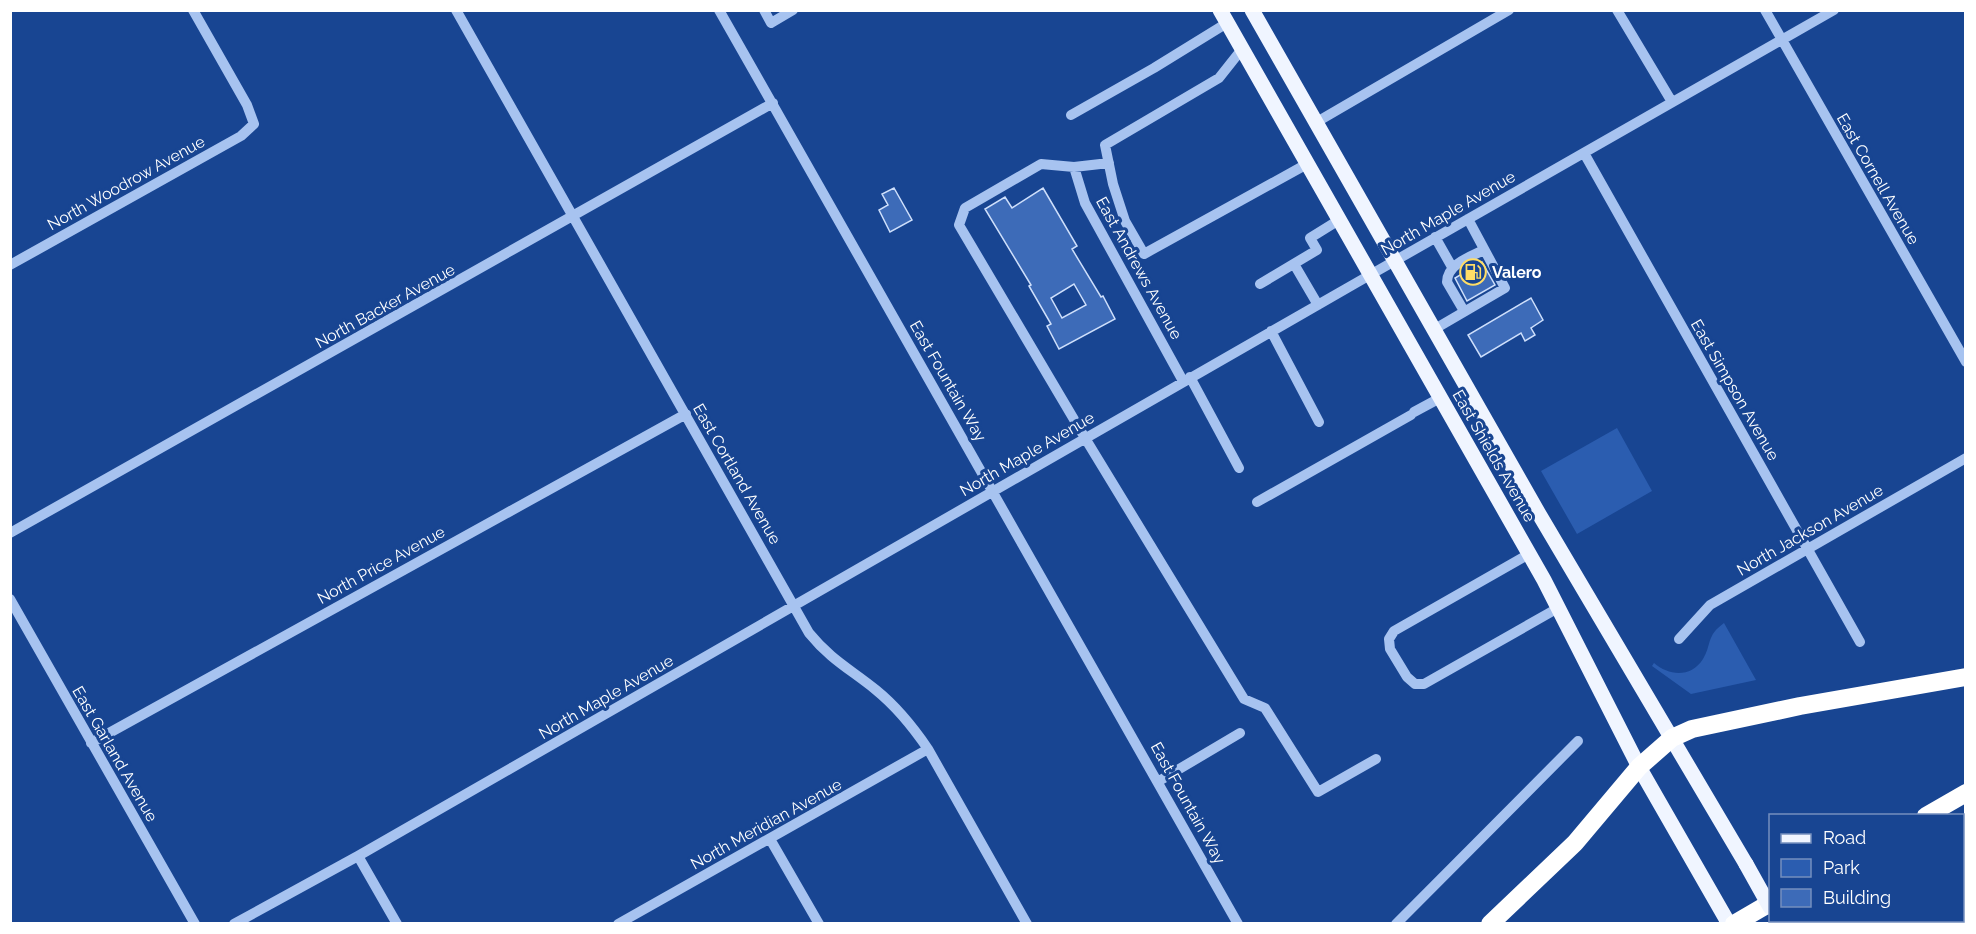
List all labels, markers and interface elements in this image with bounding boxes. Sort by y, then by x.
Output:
street label: East Cornell Avenue [1833,110,1923,248]
street label: North Woodrow Avenue [44,132,208,234]
street label: North Maple Avenue [1377,167,1519,259]
street label: East Andrews Avenue [1092,193,1186,343]
fuel station icon: Valero [1458,257,1488,287]
street label: North Backer Avenue [312,260,458,352]
place label: Valero [1492,263,1542,282]
street label: East Simpson Avenue [1687,316,1783,464]
street label: East Fountain Way [906,317,990,445]
street label: East Shields Avenue [1448,387,1540,525]
street label: East Cortland Avenue [689,400,785,548]
street label: North Maple Avenue [956,408,1098,500]
street label: North Jackson Avenue [1734,480,1886,580]
street label: North Price Avenue [314,522,448,608]
street label: North Maple Avenue [535,651,677,743]
street label: East Garland Avenue [68,683,162,825]
street label: East Fountain Way [1147,739,1229,867]
street label: North Meridian Avenue [687,775,845,873]
legend [1769,814,1964,922]
text: Road [1823,827,1866,848]
text: Park [1823,857,1860,878]
text: Building [1823,887,1891,908]

